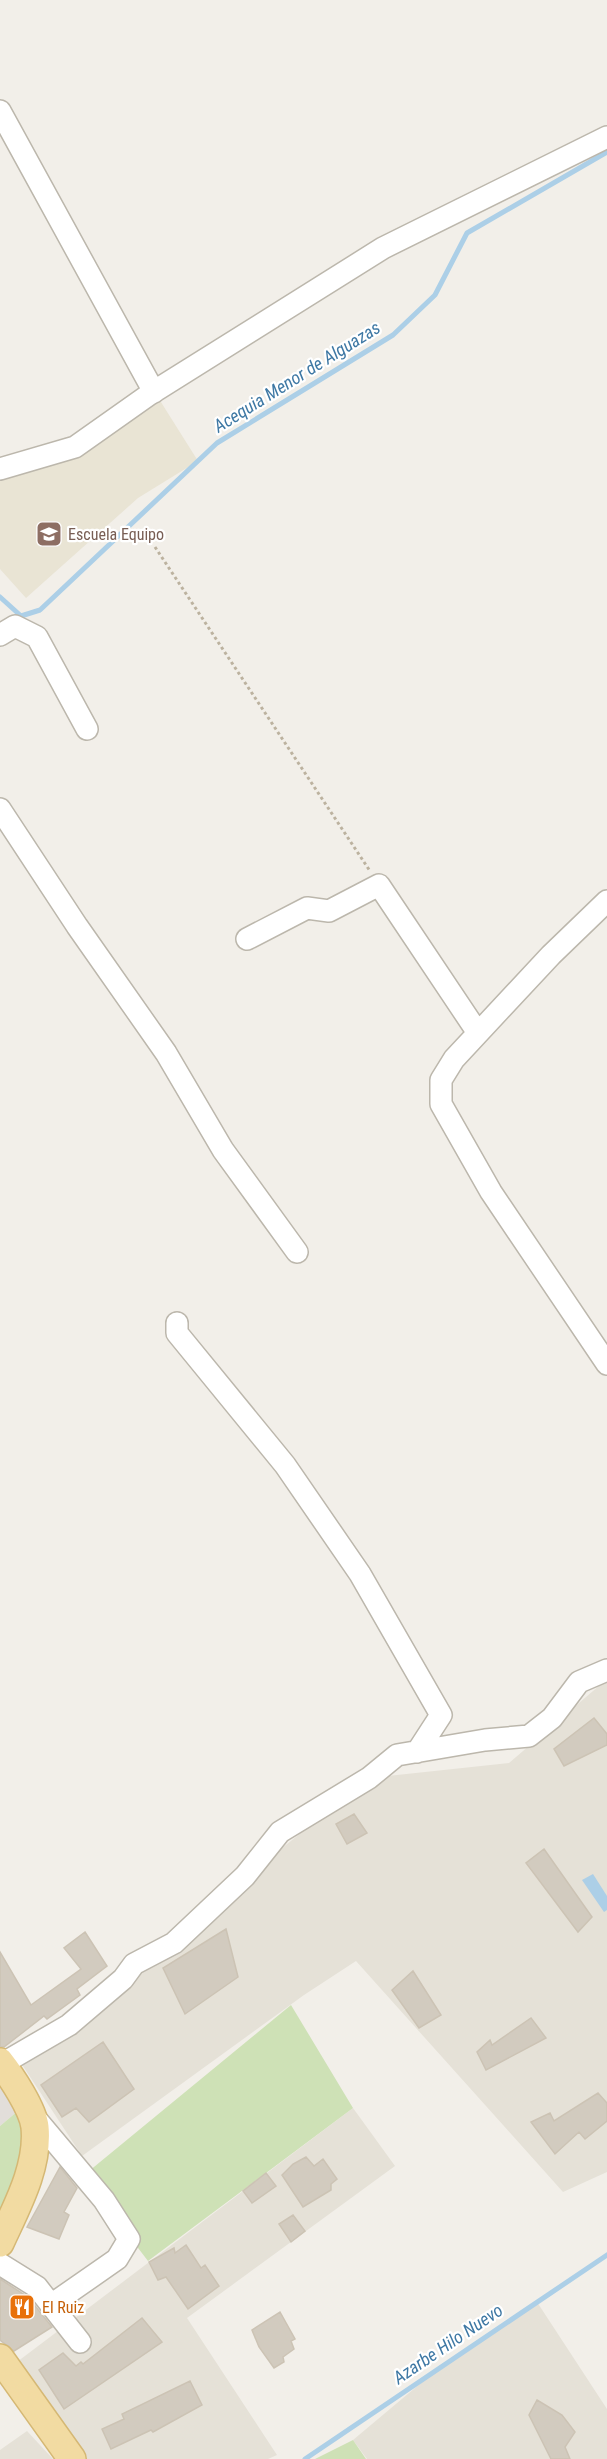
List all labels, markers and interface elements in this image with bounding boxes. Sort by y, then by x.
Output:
water label: Acequia Menor de Alguazas [209,317,384,437]
school or university icon: Escuela Equipo [34,519,64,549]
place label: Escuela Equipo [68,525,164,544]
restaurant icon: El Ruiz [7,2292,37,2322]
place label: El Ruiz [42,2298,84,2317]
water label: Azarbe Hilo Nuevo [388,2299,506,2389]

